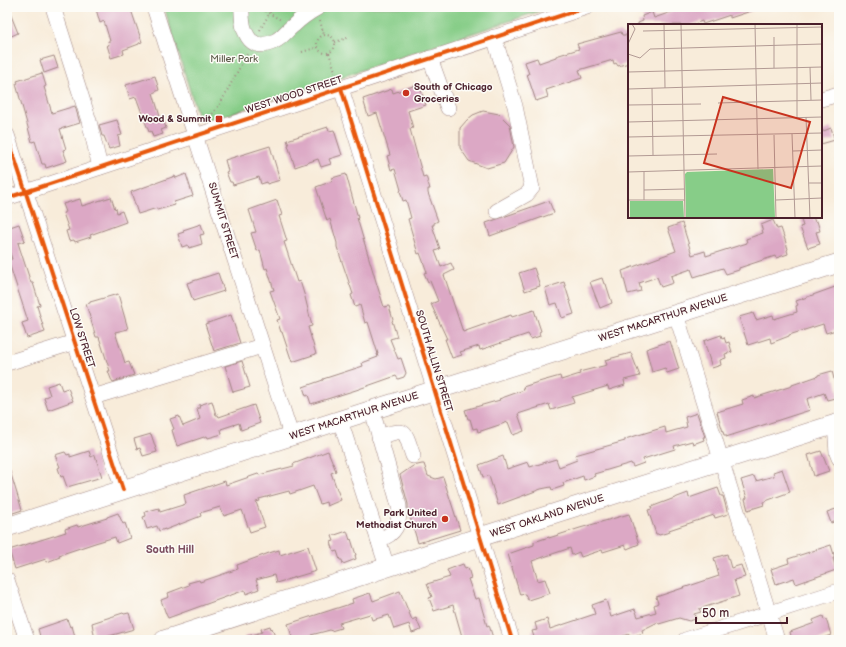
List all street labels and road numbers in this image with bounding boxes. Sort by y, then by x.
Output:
street label: WEST WOOD STREET [244,74,344,116]
street label: SUMMIT STREET [206,181,240,261]
street label: WEST MACARTHUR AVENUE [597,291,729,345]
street label: LOW STREET [67,306,97,370]
street label: SOUTH ALLIN STREET [413,309,455,413]
street label: WEST MACARTHUR AVENUE [288,389,420,443]
street label: WEST OAKLAND AVENUE [489,492,606,540]

